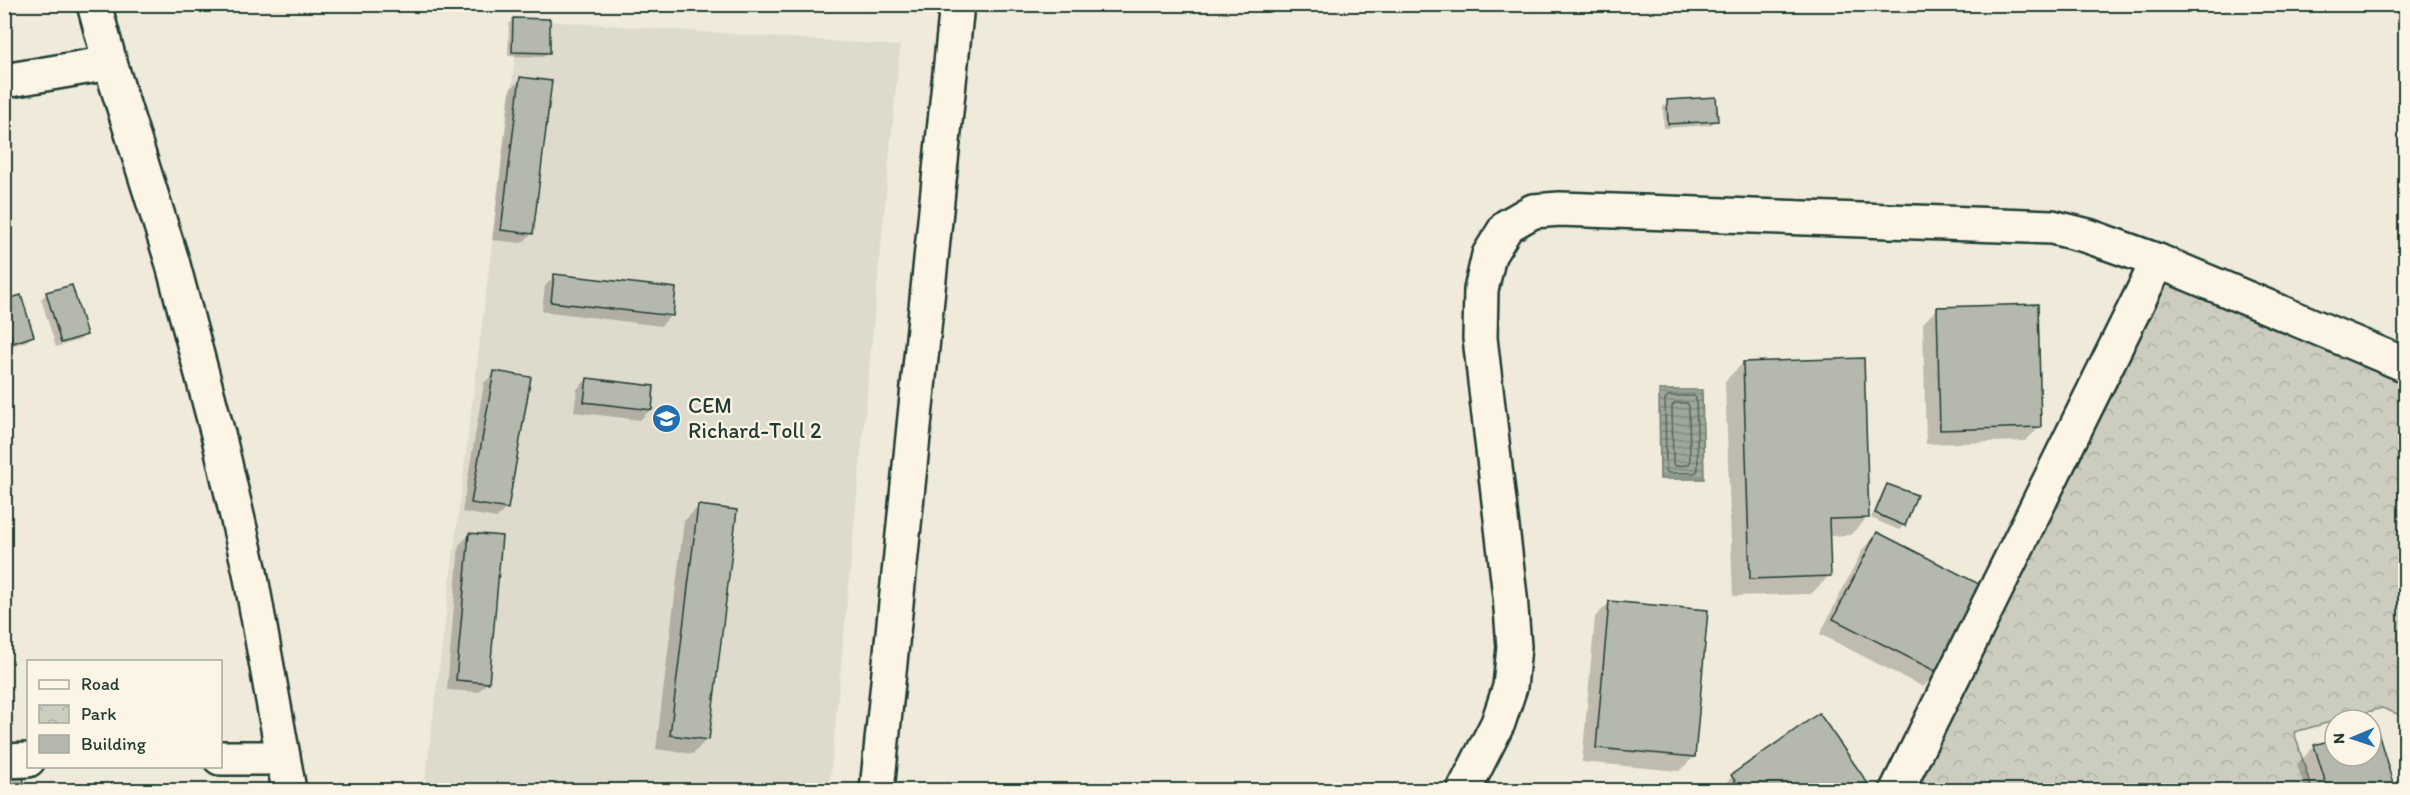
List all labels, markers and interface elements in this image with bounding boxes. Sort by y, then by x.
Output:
place label: CEM Richard-Toll 2 [688,392,822,444]
school or university icon: CEM Richard-Toll 2 [651,402,683,434]
legend [27,660,222,768]
text: Road [81,673,120,695]
text: Park [81,703,116,725]
north arrow [2323,708,2383,768]
text: Building [81,733,147,755]
text: N [2329,733,2348,744]

